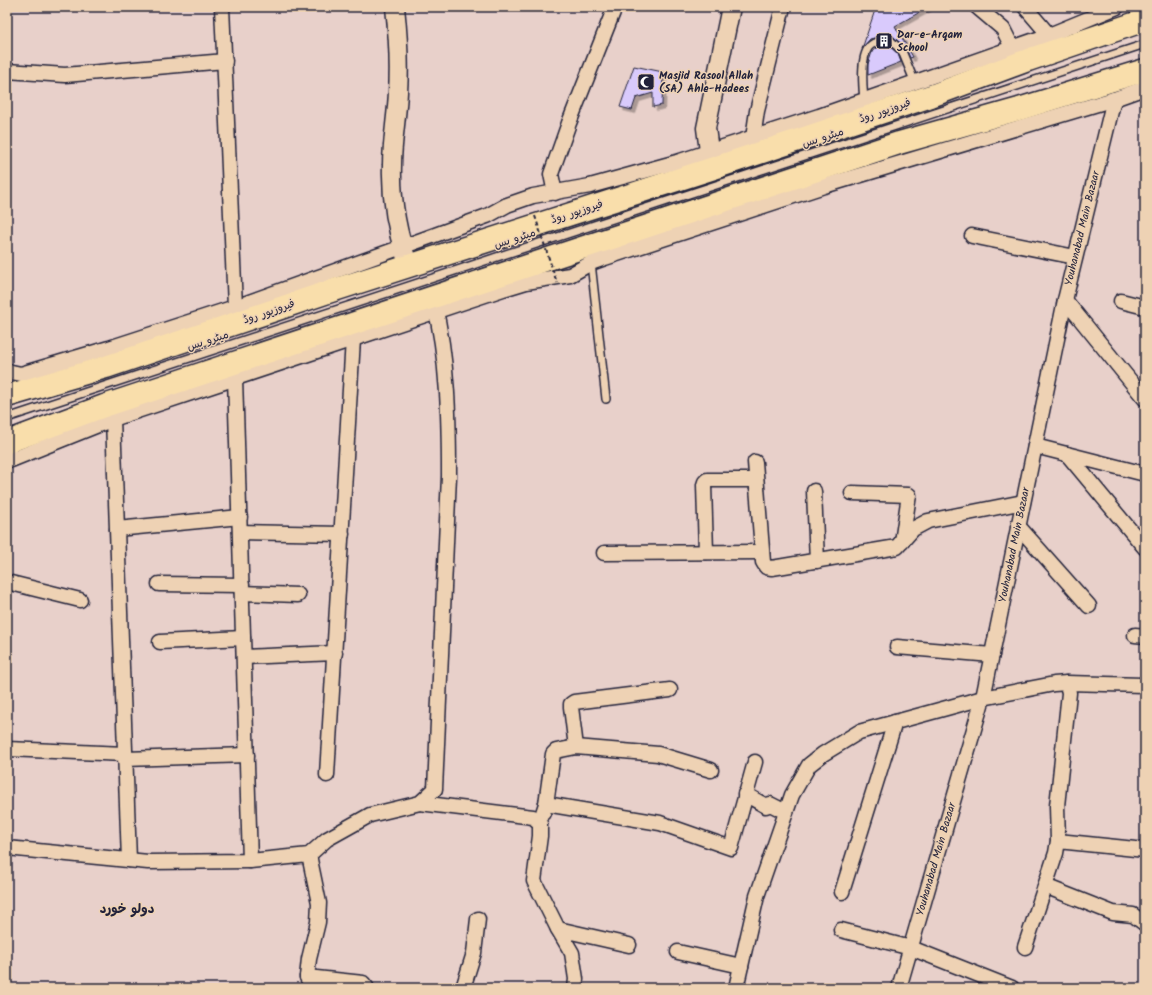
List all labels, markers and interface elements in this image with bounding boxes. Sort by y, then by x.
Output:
place label: Dar-e-Arqam School [897,26,962,57]
building icon: Dar-e-Arqam School [874,31,894,51]
place label: Masjid Rasool Allah (SA) Ahle-Hadees [659,67,753,98]
mosque icon: Masjid Rasool Allah (SA) Ahle-Hadees [636,72,656,92]
street label: فیروزپور روڈ [857,94,913,128]
street label: میٹرو بس [800,123,846,153]
street label: Youhanabad Main Bazaar [1060,168,1105,288]
street label: فیروزپور روڈ [549,195,605,229]
street label: میٹرو بس [492,224,538,254]
street label: فیروزپور روڈ [241,295,297,329]
street label: میٹرو بس [185,326,231,356]
street label: Youhanabad Main Bazaar [994,484,1035,604]
street label: Youhanabad Main Bazaar [911,799,962,918]
district label: دولو خورد [100,899,155,920]

